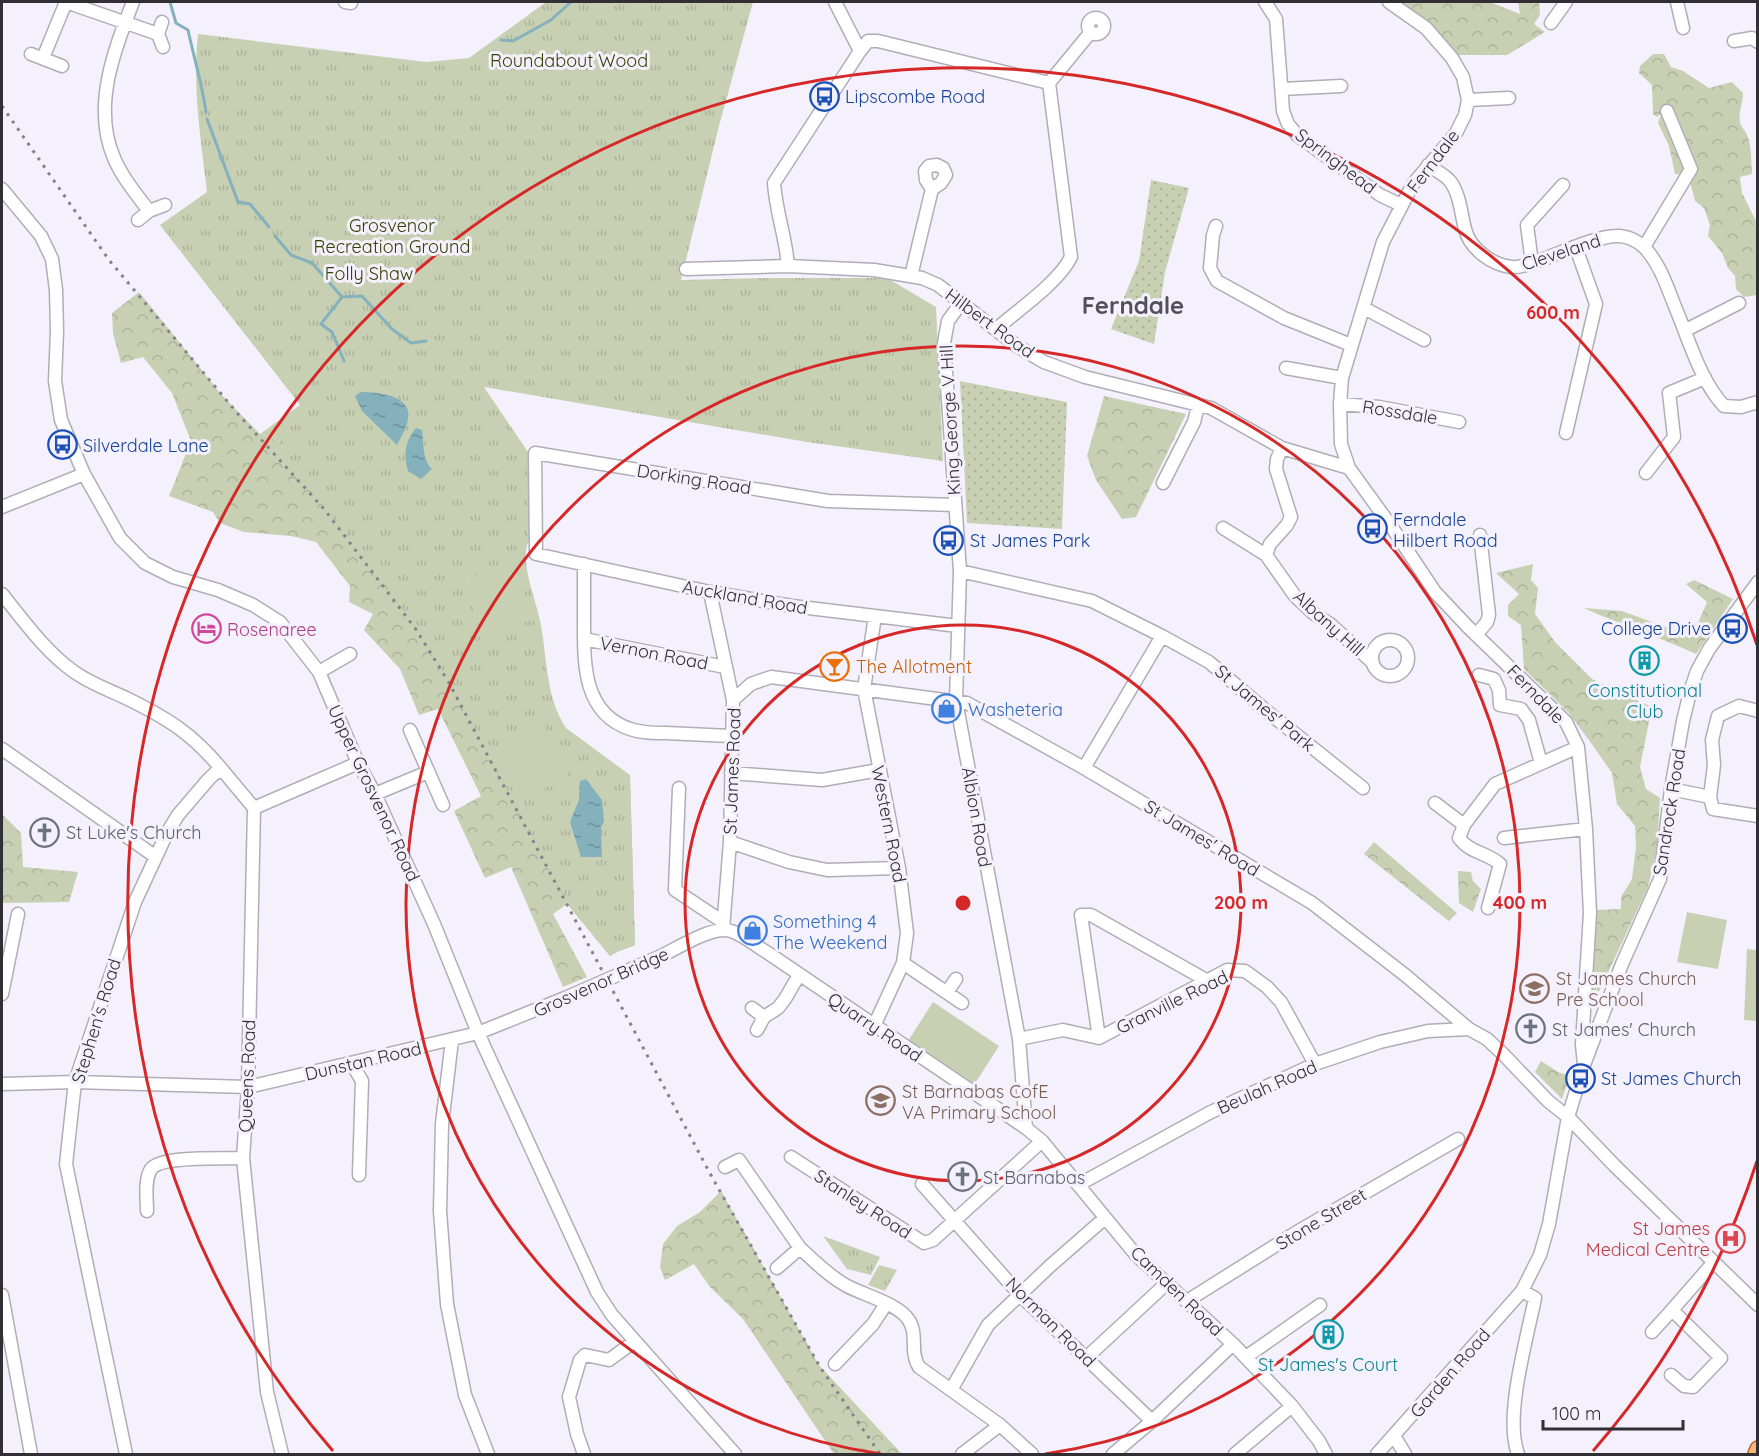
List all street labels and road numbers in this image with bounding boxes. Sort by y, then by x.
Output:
street label: Springhead [1291,123,1381,199]
street label: Ferndale [1402,125,1464,197]
street label: Cleveland [1519,228,1603,276]
street label: Hilbert Road [941,283,1039,363]
street label: King George V Hill [935,344,965,496]
street label: Rossdale [1361,395,1439,429]
street label: Dorking Road [635,459,753,499]
street label: Auckland Road [681,575,809,619]
street label: Albany Hill [1289,585,1369,661]
street label: Vernon Road [598,631,710,675]
street label: St James' Park [1210,659,1320,757]
street label: Ferndale [1502,660,1570,728]
street label: Upper Grosvenor Road [323,701,425,885]
street label: St James Road [718,707,746,835]
street label: Sandrock Road [1648,747,1690,877]
street label: Western Road [866,763,912,885]
street label: Albion Road [957,765,997,869]
street label: St James' Road [1140,795,1264,881]
street label: Grosvenor Bridge [530,942,672,1022]
street label: Stephen's Road [66,956,126,1086]
street label: Granville Road [1112,965,1232,1039]
street label: Quarry Road [823,987,927,1067]
street label: Queens Road [234,1019,260,1133]
street label: Dunstan Road [302,1036,424,1086]
street label: Beulah Road [1213,1055,1321,1119]
street label: Stanley Road [810,1164,916,1244]
street label: Stone Street [1271,1183,1371,1255]
street label: Camden Road [1126,1241,1228,1341]
street label: Norman Road [1001,1272,1101,1372]
street label: Garden Road [1405,1323,1495,1423]

